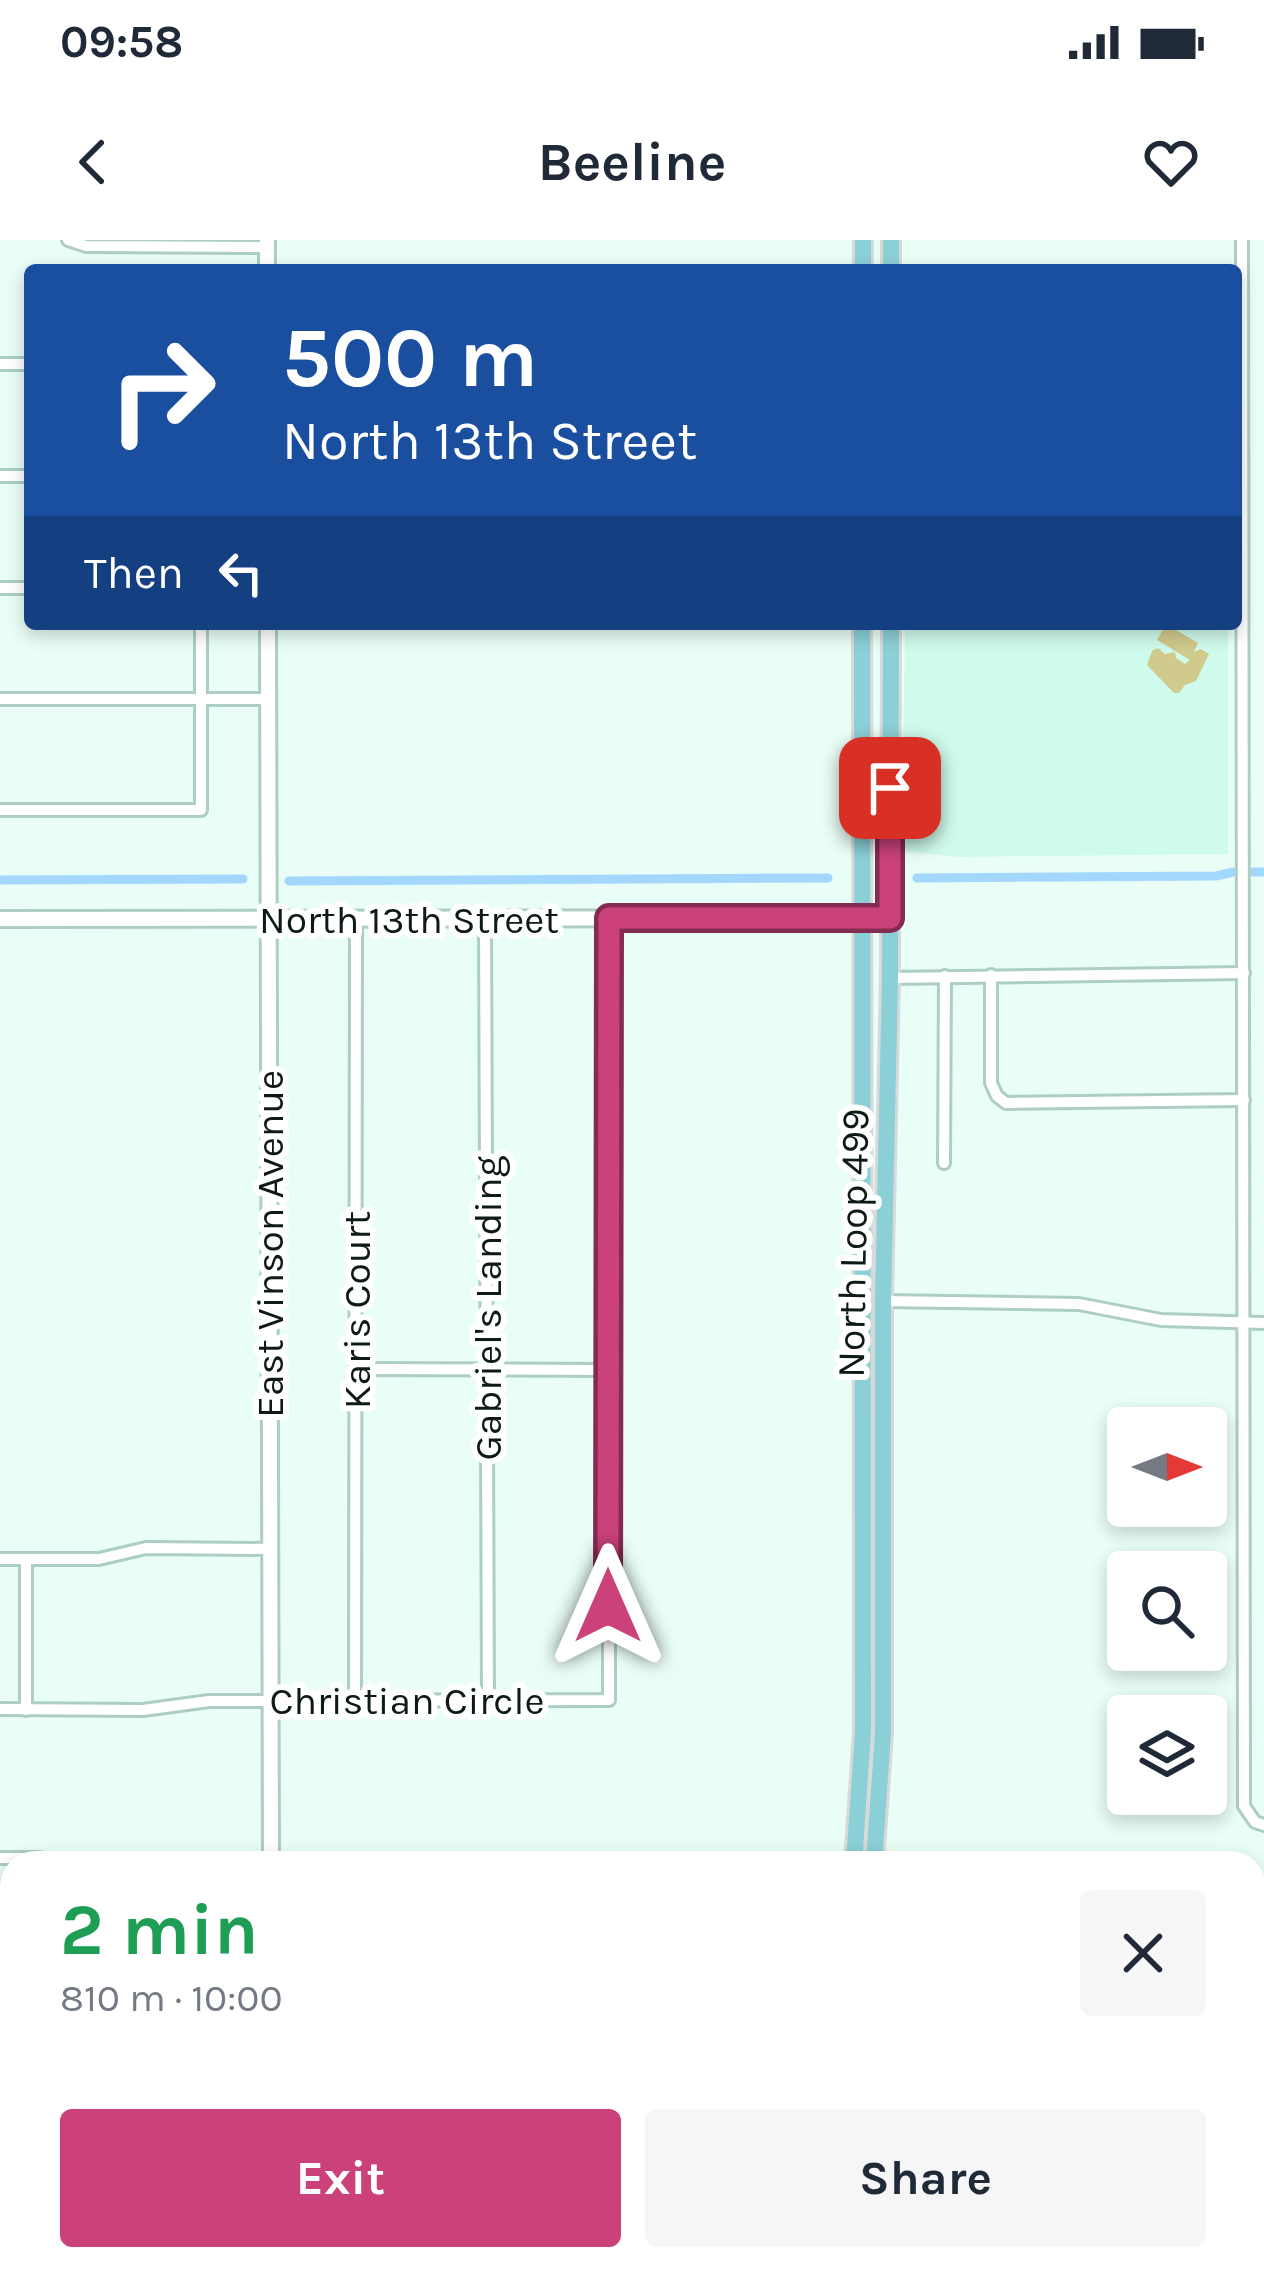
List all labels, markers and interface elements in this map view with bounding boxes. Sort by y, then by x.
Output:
text: 09:58 [60,16,183,68]
icon: back [60,129,126,195]
icon: heart [1138,129,1204,195]
text: Beeline [538,130,726,194]
text: 500 m [282,309,538,407]
icon: right [84,312,240,468]
text: North 13th Street [282,409,697,473]
icon: left [208,540,274,606]
text: Then [84,547,184,599]
pin [839,737,941,839]
icon: arrive [857,755,923,821]
street label: North 13th Street [259,897,559,943]
street label: East Vinson Avenue [247,1070,293,1418]
street label: North Loop 499 [828,1108,878,1378]
street label: Gabriel's Landing [465,1156,511,1460]
street label: Karis Court [334,1211,380,1409]
north arrow [1107,1407,1227,1527]
map controls [1107,1407,1227,1815]
position arrow [545,1543,671,1669]
button: search [1107,1551,1227,1671]
street label: Christian Circle [270,1678,544,1724]
button: layers [1107,1695,1227,1815]
text: 2 min [60,1888,259,1972]
button: close [1080,1890,1206,2016]
text: 810 m · 10:00 [60,1975,283,2021]
button: Exit [60,2109,621,2247]
button: Share [645,2109,1206,2247]

